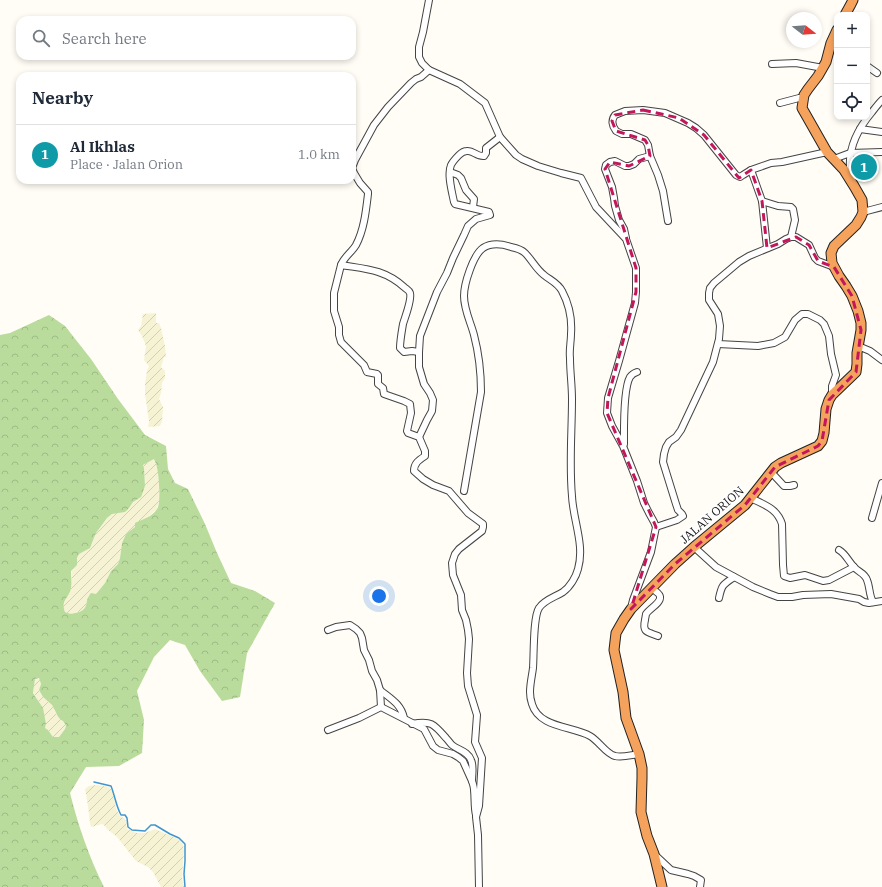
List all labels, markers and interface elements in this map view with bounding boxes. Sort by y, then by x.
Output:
north arrow [786,12,822,48]
map controls [834,12,870,120]
button: + [834,12,870,48]
search box [16,16,356,60]
icon: search [30,27,52,49]
text: Search here [62,29,147,48]
button: − [834,48,870,84]
button: locate [834,84,870,120]
text: Nearby [32,87,93,109]
text: Al Ikhlas [70,137,135,156]
text: 1 [41,146,49,163]
text: 1.0 km [298,146,340,163]
pin: 1 [851,152,877,182]
text: Place · Jalan Orion [70,156,183,173]
street label: JALAN ORION [677,483,747,546]
your location [369,586,389,606]

